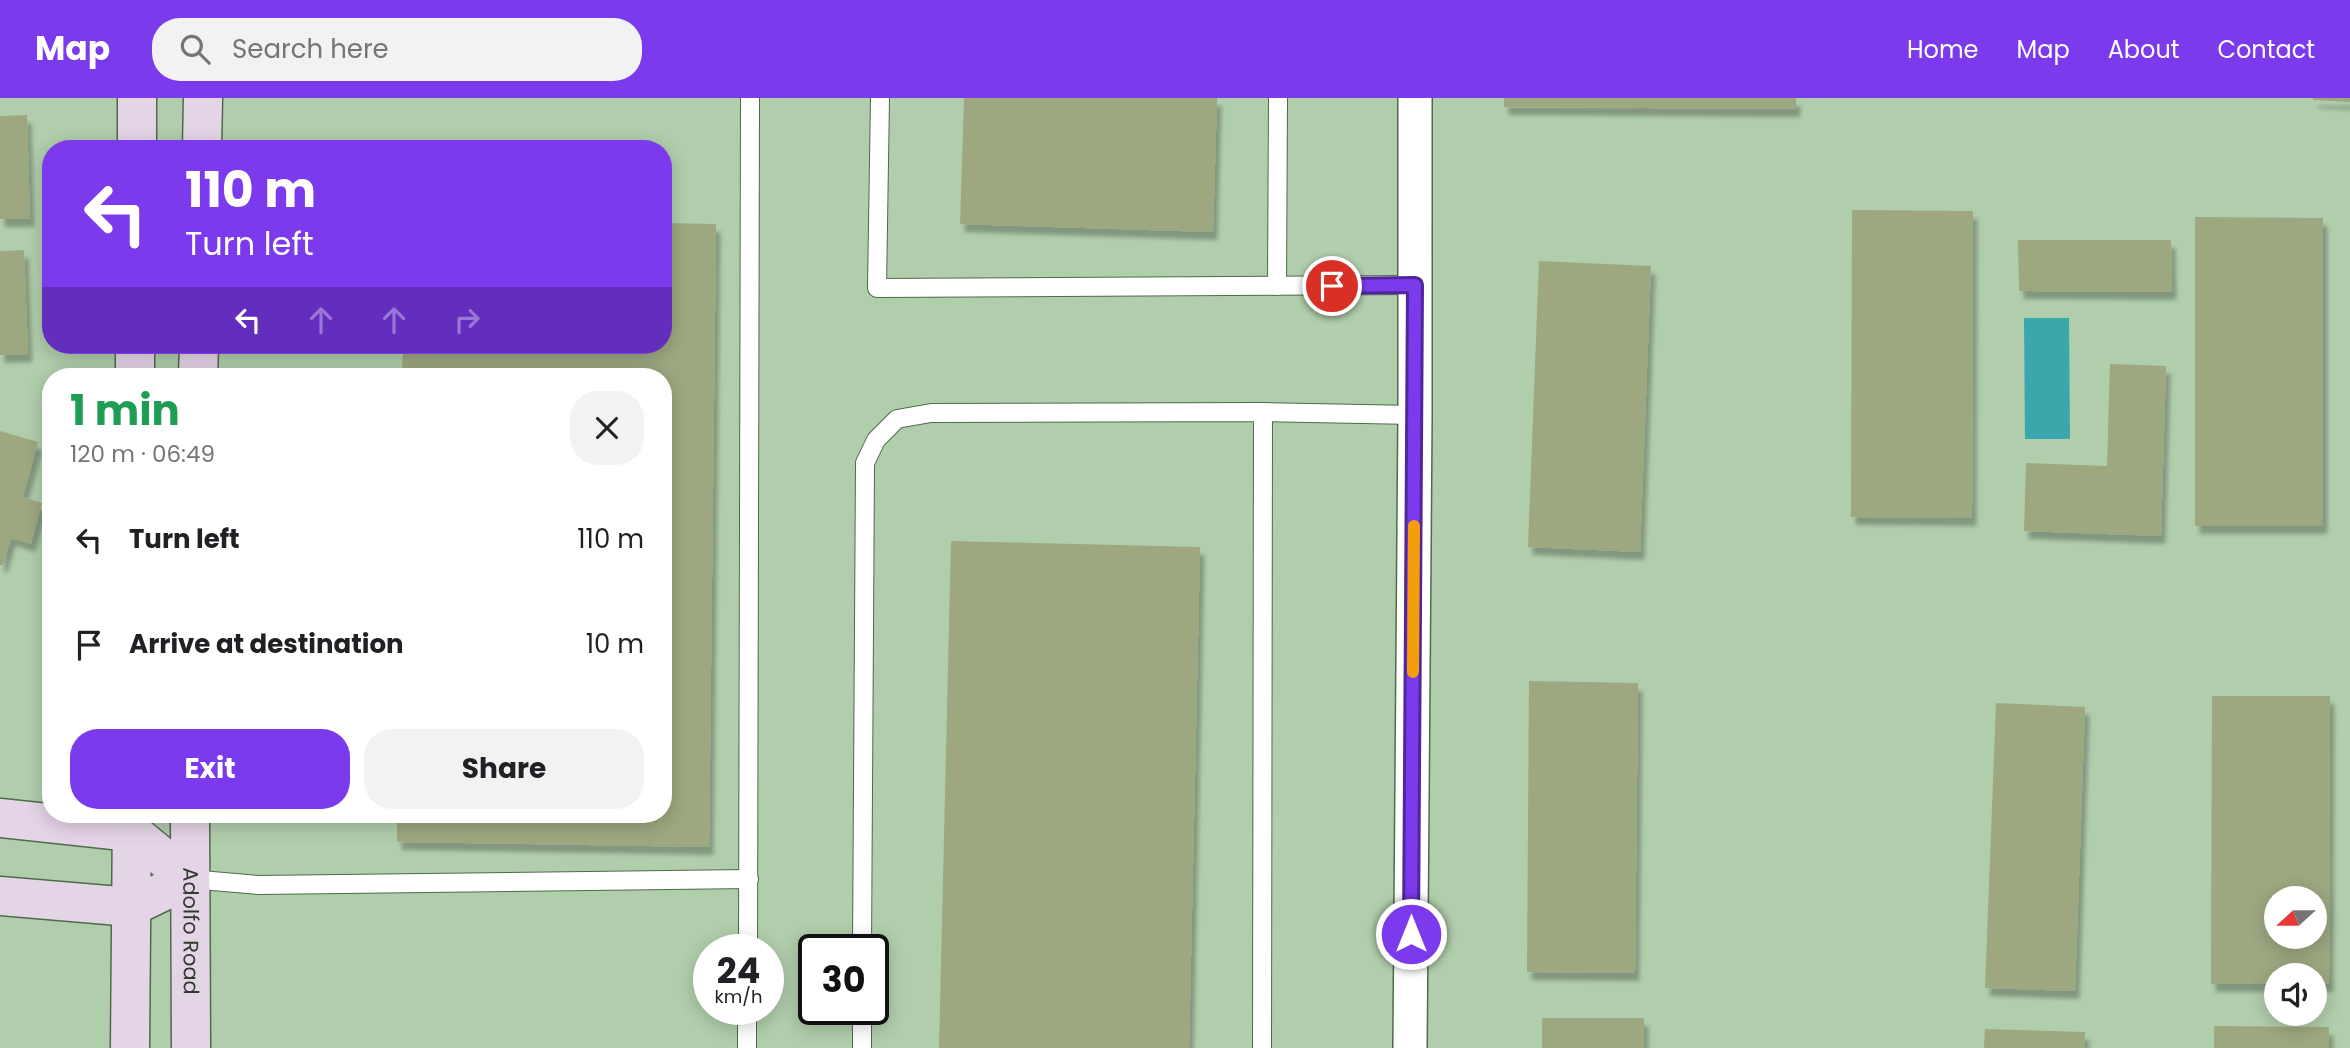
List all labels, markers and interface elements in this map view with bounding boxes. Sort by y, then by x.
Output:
search box [152,18,642,81]
text: Map [35,25,110,72]
icon: search [176,30,214,68]
text: Search here [232,31,389,67]
text: Home [1907,33,1979,66]
text: Map [2017,33,2070,66]
text: About [2108,33,2179,66]
text: Contact [2217,33,2315,66]
text: 110 m [185,156,316,224]
icon: left [70,168,161,259]
text: Turn left [185,221,314,266]
pin [1302,256,1362,316]
icon: arrive [1313,267,1351,305]
icon: left [229,301,267,339]
icon: ahead [302,301,340,339]
icon: ahead [375,301,413,339]
icon: right [448,301,486,339]
text: 1 min [70,381,180,440]
button: close [570,391,644,465]
text: 120 m · 06:49 [70,438,215,470]
icon: left [70,521,108,559]
text: Turn left [129,521,240,557]
text: 110 m [577,521,644,557]
icon: arrive [70,626,108,664]
text: Arrive at destination [129,626,404,662]
text: 10 m [586,626,644,662]
button: Exit [70,729,350,809]
button: Share [364,729,644,809]
street label: Adolfo Road [176,867,206,995]
north arrow [2264,886,2328,948]
map controls [2264,886,2327,1026]
position arrow [1374,897,1448,971]
speed limit sign: 30 [798,934,889,1025]
text: 24 [717,946,760,995]
button: sound [2264,963,2327,1026]
text: km/h [715,984,762,1009]

